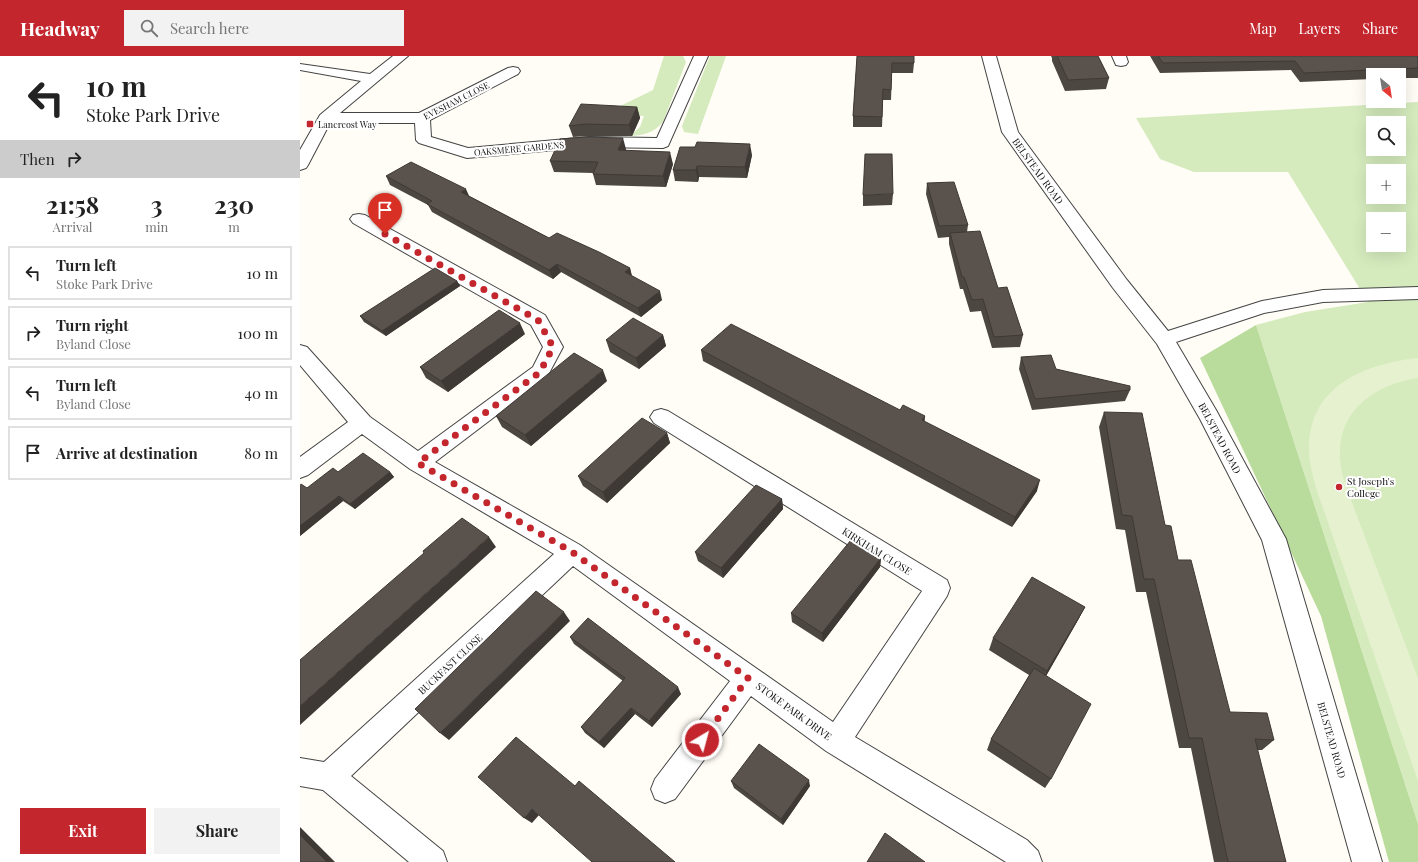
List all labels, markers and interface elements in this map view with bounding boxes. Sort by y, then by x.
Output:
search box [124,10,404,46]
text: Headway [20,15,100,41]
icon: search [138,17,160,39]
text: Search here [170,18,249,38]
text: Map [1249,19,1277,38]
text: Layers [1299,19,1340,38]
text: Share [1362,19,1398,38]
text: 10 m [86,67,147,104]
north arrow [1366,68,1406,108]
map controls [1366,68,1406,252]
icon: left [20,72,72,124]
street label: EVESHAM CLOSE [421,78,491,122]
text: Stoke Park Drive [86,103,220,127]
button: search [1366,116,1406,156]
place label: Lanercost Way [318,118,377,130]
marker: Lanercost Way [305,119,315,129]
street label: BELSTEAD ROAD [1009,135,1067,207]
street label: OAKSMERE GARDENS [473,138,565,158]
icon: right [63,148,85,170]
text: Then [20,149,55,169]
button: + [1366,164,1406,204]
text: 21:58 [46,188,99,220]
text: 3 [151,188,163,220]
text: 230 [214,188,254,220]
pin [368,193,402,234]
icon: arrive [374,199,396,221]
button: − [1366,212,1406,252]
text: Arrival [53,218,93,235]
text: min [145,218,168,235]
text: m [228,218,240,235]
text: Turn left [56,255,117,275]
icon: left [22,262,44,284]
text: 10 m [246,263,278,283]
text: Stoke Park Drive [56,275,153,292]
text: Turn right [56,315,129,335]
icon: right [22,322,44,344]
text: 100 m [237,323,278,343]
text: Byland Close [56,335,131,352]
text: Turn left [56,375,117,395]
icon: left [22,382,44,404]
text: 40 m [245,383,278,403]
text: Byland Close [56,395,131,412]
street label: BELSTEAD ROAD [1195,400,1245,476]
icon: arrive [22,442,44,464]
text: Arrive at destination [56,443,198,463]
text: 80 m [244,443,278,463]
place label: St Joseph's College [1347,474,1394,500]
marker: St Joseph's College [1334,482,1344,492]
street label: KIRKHAM CLOSE [840,524,914,578]
street label: BUCKFAST CLOSE [415,630,485,698]
street label: STOKE PARK DRIVE [753,679,835,743]
street label: BELSTEAD ROAD [1314,700,1350,780]
position arrow [681,719,723,761]
button: Exit [20,808,146,854]
button: Share [154,808,280,854]

